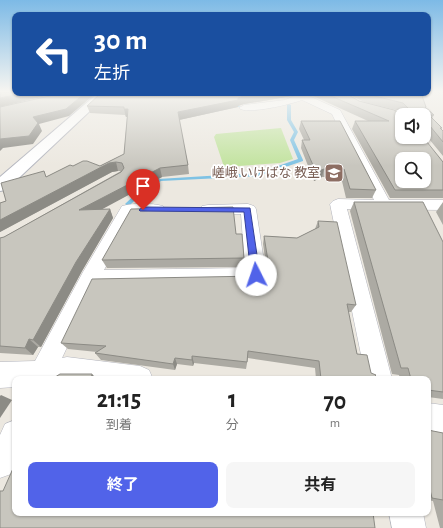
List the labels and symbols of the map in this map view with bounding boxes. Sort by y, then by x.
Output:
school or university icon: 嵯峨 いけばな 教室 [323,162,345,184]
place label: 嵯峨 いけばな 教室 [212,165,320,180]
pin [126,169,160,210]
position arrow [235,254,277,296]

